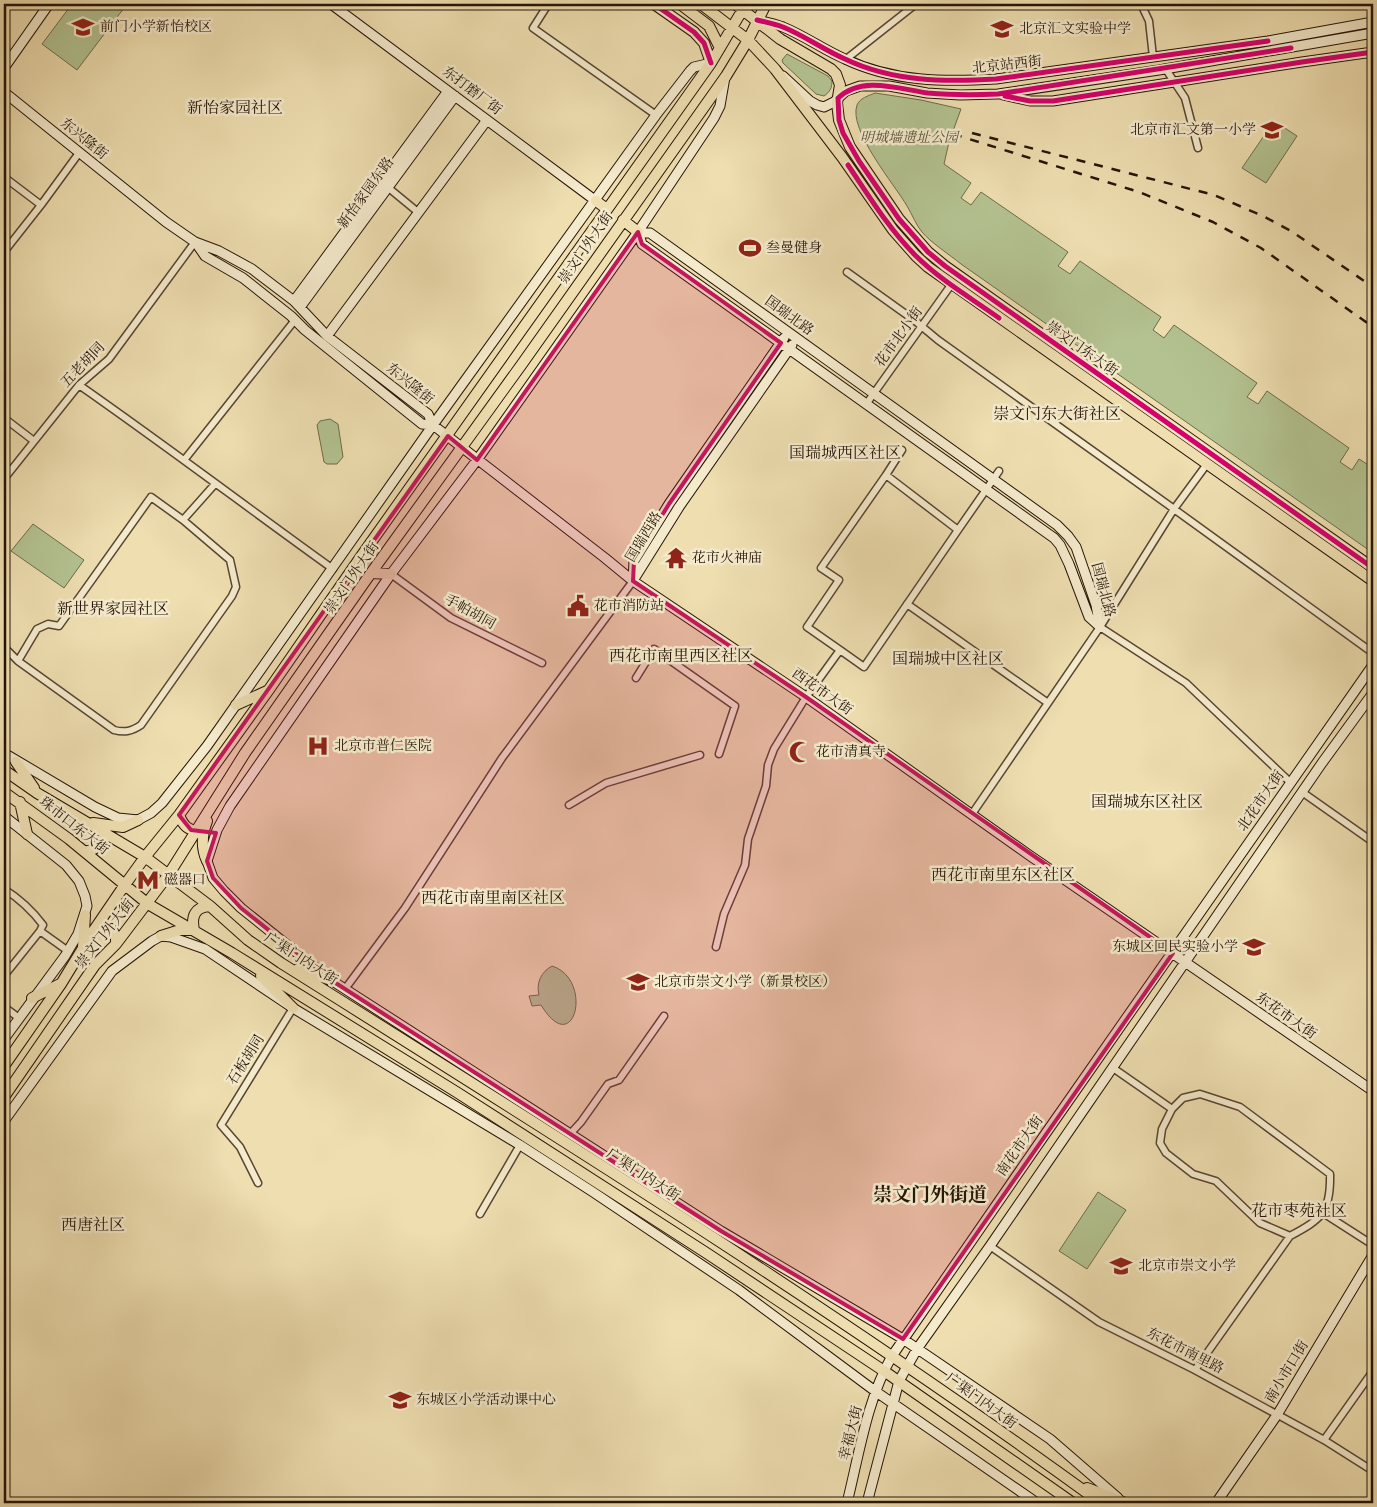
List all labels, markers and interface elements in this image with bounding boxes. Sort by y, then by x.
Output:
school or university icon: 前门小学新怡校区 [70,14,96,40]
school or university icon: 北京汇文实验中学 [989,16,1015,42]
place label: 前门小学新怡校区 [100,19,212,34]
place label: 北京汇文实验中学 [1019,21,1131,36]
street label: 北京站西街 [971,53,1043,76]
street label: 东打磨厂街 [440,64,505,118]
district label: 新怡家园社区 [187,99,283,117]
street label: 东兴隆街 [58,115,111,162]
school or university icon: 北京市汇文第一小学 [1259,117,1285,143]
place label: 北京市汇文第一小学 [1130,122,1256,137]
park label: 明城墙遗址公园 [860,130,960,145]
street label: 新怡家园东路 [335,154,396,231]
street label: 崇文门外大街 [555,209,616,286]
sports icon: 叁曼健身 [737,235,763,261]
place label: 叁曼健身 [766,240,822,255]
street label: 国瑞北路 [762,293,816,338]
street label: 花市北小街 [872,304,925,369]
street label: 崇文门东大街 [1044,318,1121,379]
street label: 五老胡同 [58,339,107,390]
street label: 东兴隆街 [384,360,437,407]
district label: 崇文门东大街社区 [993,405,1121,423]
district label: 国瑞城西区社区 [789,444,901,462]
street label: 国瑞西路 [623,509,664,565]
street label: 崇文门外大街 [321,539,382,616]
temple icon: 花市火神庙 [663,545,689,571]
place label: 花市火神庙 [692,550,762,565]
street label: 国瑞北路 [1089,561,1118,619]
street label: 手帕胡同 [442,591,498,632]
public building icon: 花市消防站 [565,593,591,619]
place label: 花市消防站 [594,598,664,613]
district label: 新世界家园社区 [57,600,169,618]
district label: 西花市南里西区社区 [609,647,753,665]
district label: 国瑞城中区社区 [892,650,1004,668]
street label: 西花市大街 [789,665,855,718]
hospital icon: 北京市普仁医院 [305,733,331,759]
place label: 北京市普仁医院 [334,738,432,753]
mosque icon: 花市清真寺 [787,739,813,765]
place label: 花市清真寺 [816,744,886,759]
street label: 北花市大街 [1234,768,1287,834]
district label: 国瑞城东区社区 [1091,793,1203,811]
street label: 珠市口东大街 [37,794,112,857]
district label: 西花市南里东区社区 [931,866,1075,884]
metro station icon: 磁器口 [135,867,161,893]
place label: 磁器口 [164,872,206,887]
district label: 西花市南里南区社区 [421,889,565,907]
street label: 崇文门外大街 [72,896,137,971]
street label: 广渠门内大街 [262,929,341,988]
school or university icon: 东城区回民实验小学 [1241,934,1267,960]
place label: 东城区回民实验小学 [1112,939,1238,954]
school or university icon: 北京市崇文小学（新景校区） [625,969,651,995]
place label: 北京市崇文小学（新景校区） [654,974,836,989]
street label: 东花市大街 [1253,989,1319,1042]
street label: 石板胡同 [224,1032,267,1087]
street label: 南花市大街 [993,1113,1046,1179]
street label: 广渠门内大街 [604,1145,683,1204]
district label: 崇文门外街道 [873,1184,987,1206]
district label: 花市枣苑社区 [1251,1202,1347,1220]
district label: 西唐社区 [61,1216,125,1234]
school or university icon: 北京市崇文小学 [1108,1253,1134,1279]
place label: 北京市崇文小学 [1138,1258,1236,1273]
street label: 东花市南里路 [1144,1325,1226,1376]
street label: 南小市口街 [1262,1338,1311,1406]
street label: 广渠门内大街 [943,1370,1020,1431]
school or university icon: 东城区小学活动课中心 [387,1387,413,1413]
place label: 东城区小学活动课中心 [416,1392,556,1407]
street label: 幸福大街 [836,1404,865,1462]

